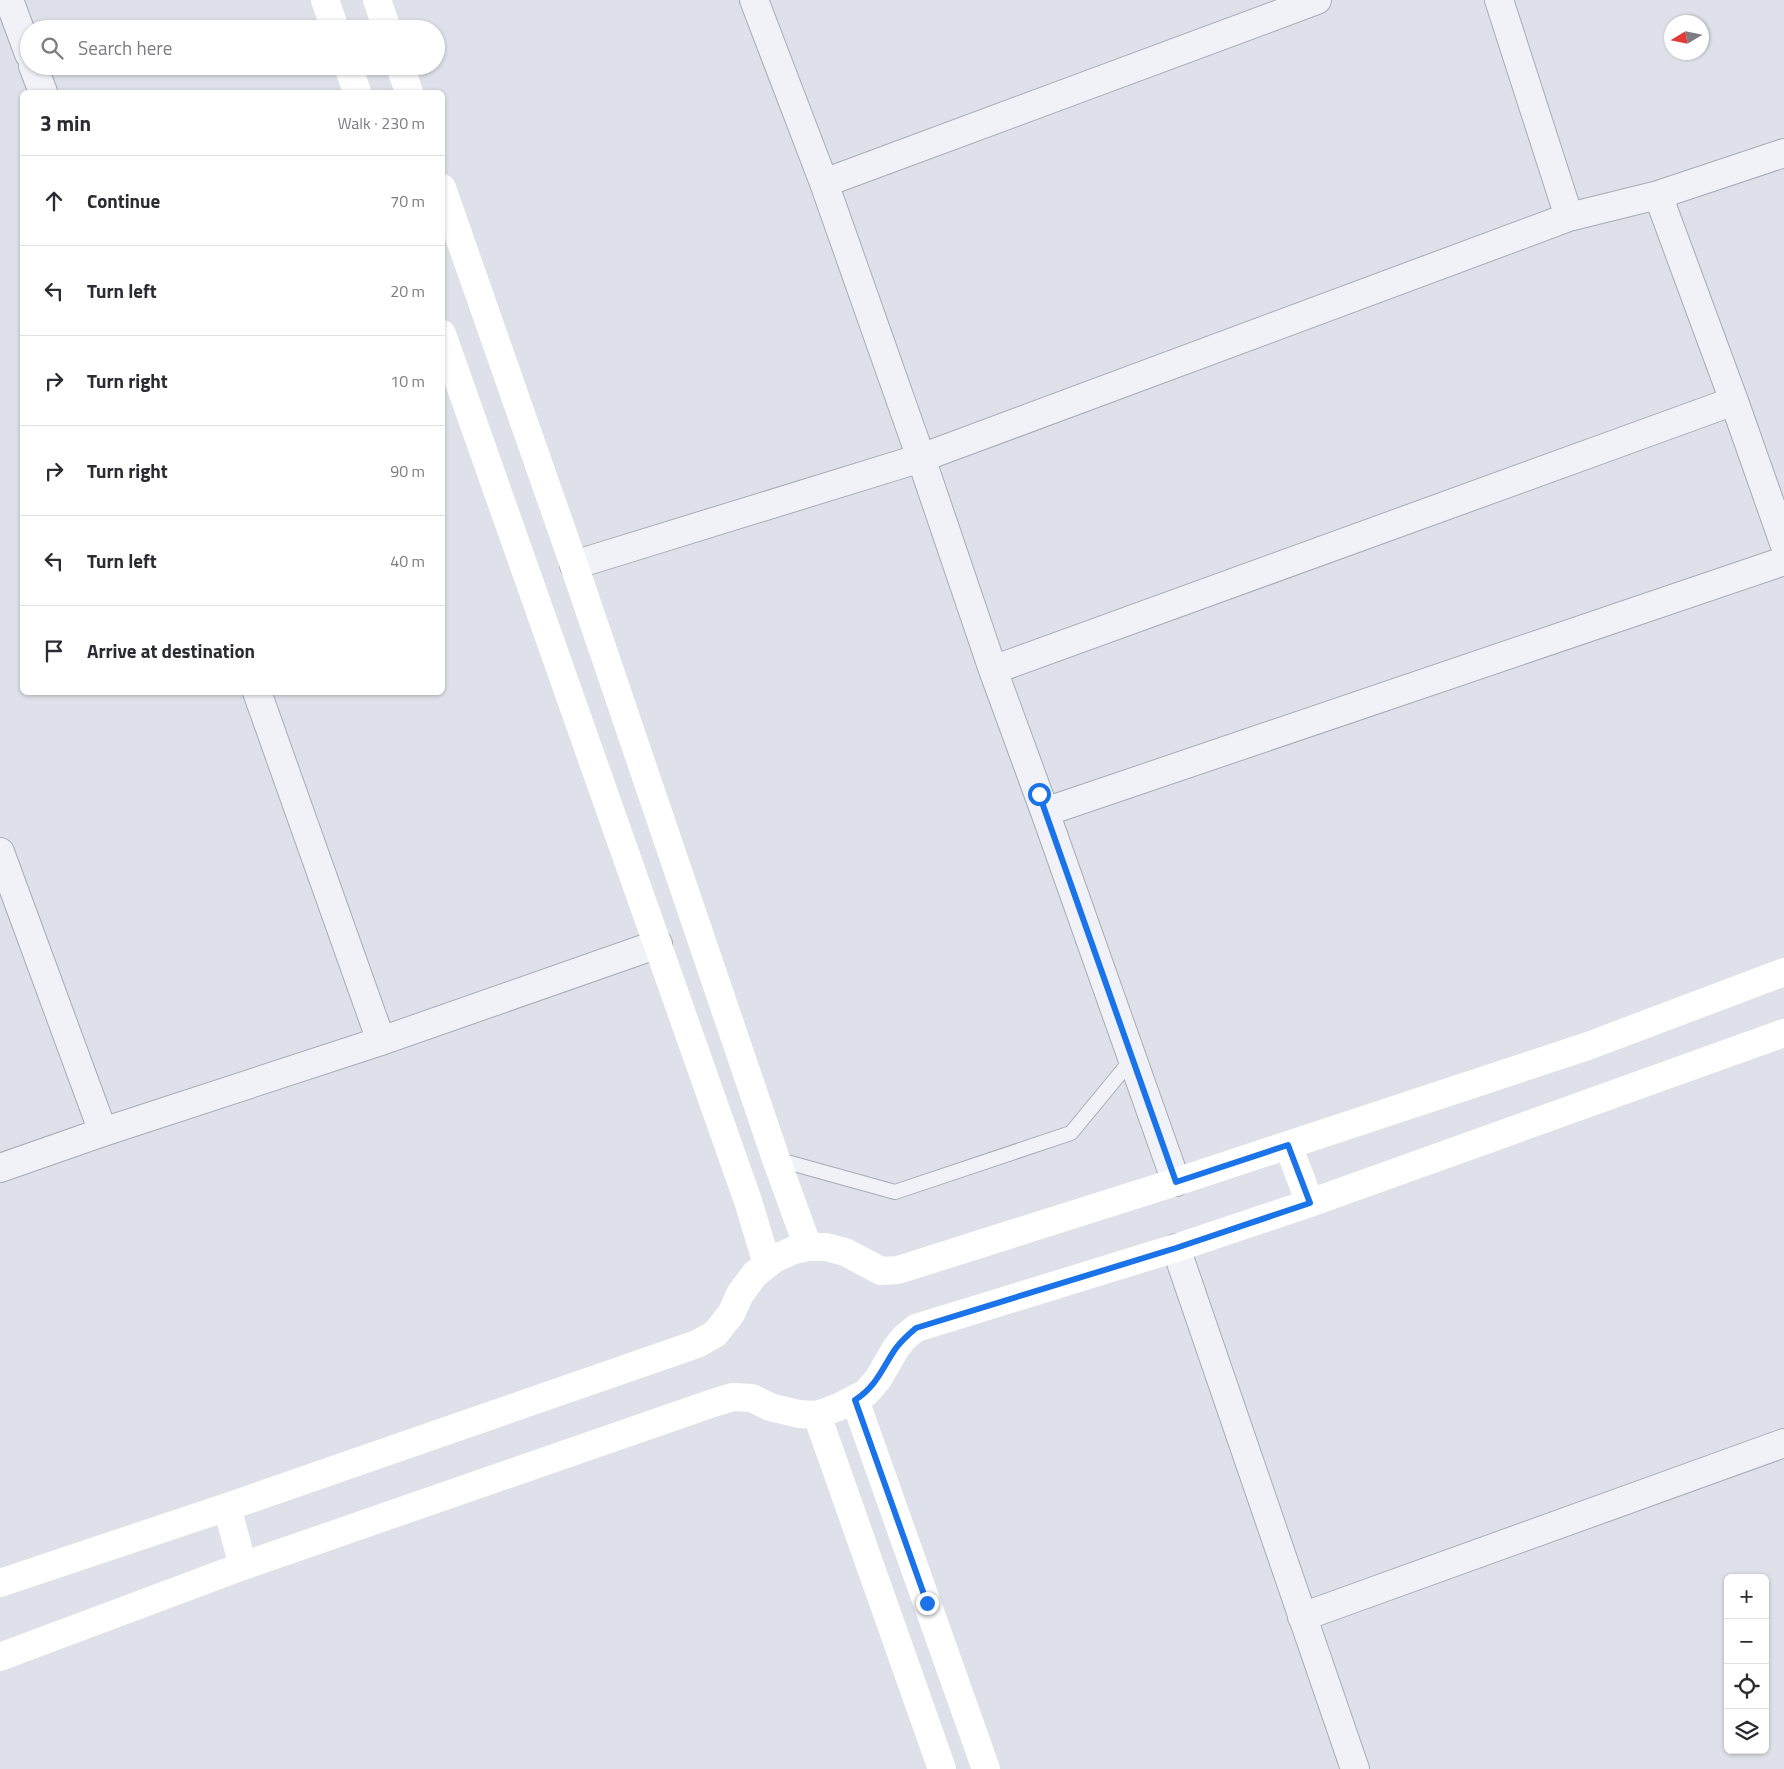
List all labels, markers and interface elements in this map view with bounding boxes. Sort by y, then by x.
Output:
north arrow [1664,15,1709,60]
search box [20,20,445,75]
text: Search here [78,33,172,62]
icon: search [38,34,66,62]
text: 3 min [40,107,91,139]
text: Walk · 230 m [337,111,425,135]
text: Continue [87,186,160,215]
icon: ahead [40,187,68,215]
text: 70 m [390,189,425,213]
text: Turn left [87,276,157,305]
icon: left [40,277,68,305]
text: 20 m [390,279,425,303]
text: Turn right [87,366,168,395]
icon: right [40,367,68,395]
text: 10 m [390,369,425,393]
text: Turn right [87,456,168,485]
icon: right [40,457,68,485]
text: 90 m [390,459,425,483]
text: Turn left [87,546,157,575]
icon: left [40,547,68,575]
text: 40 m [390,549,425,573]
text: Arrive at destination [87,636,255,665]
icon: arrive [40,637,68,665]
route start [1028,783,1051,806]
map controls [1724,1574,1769,1754]
button: + [1724,1574,1769,1619]
route end [916,1592,939,1615]
button: − [1724,1619,1769,1664]
button: locate [1724,1664,1769,1709]
button: layers [1724,1709,1769,1754]

